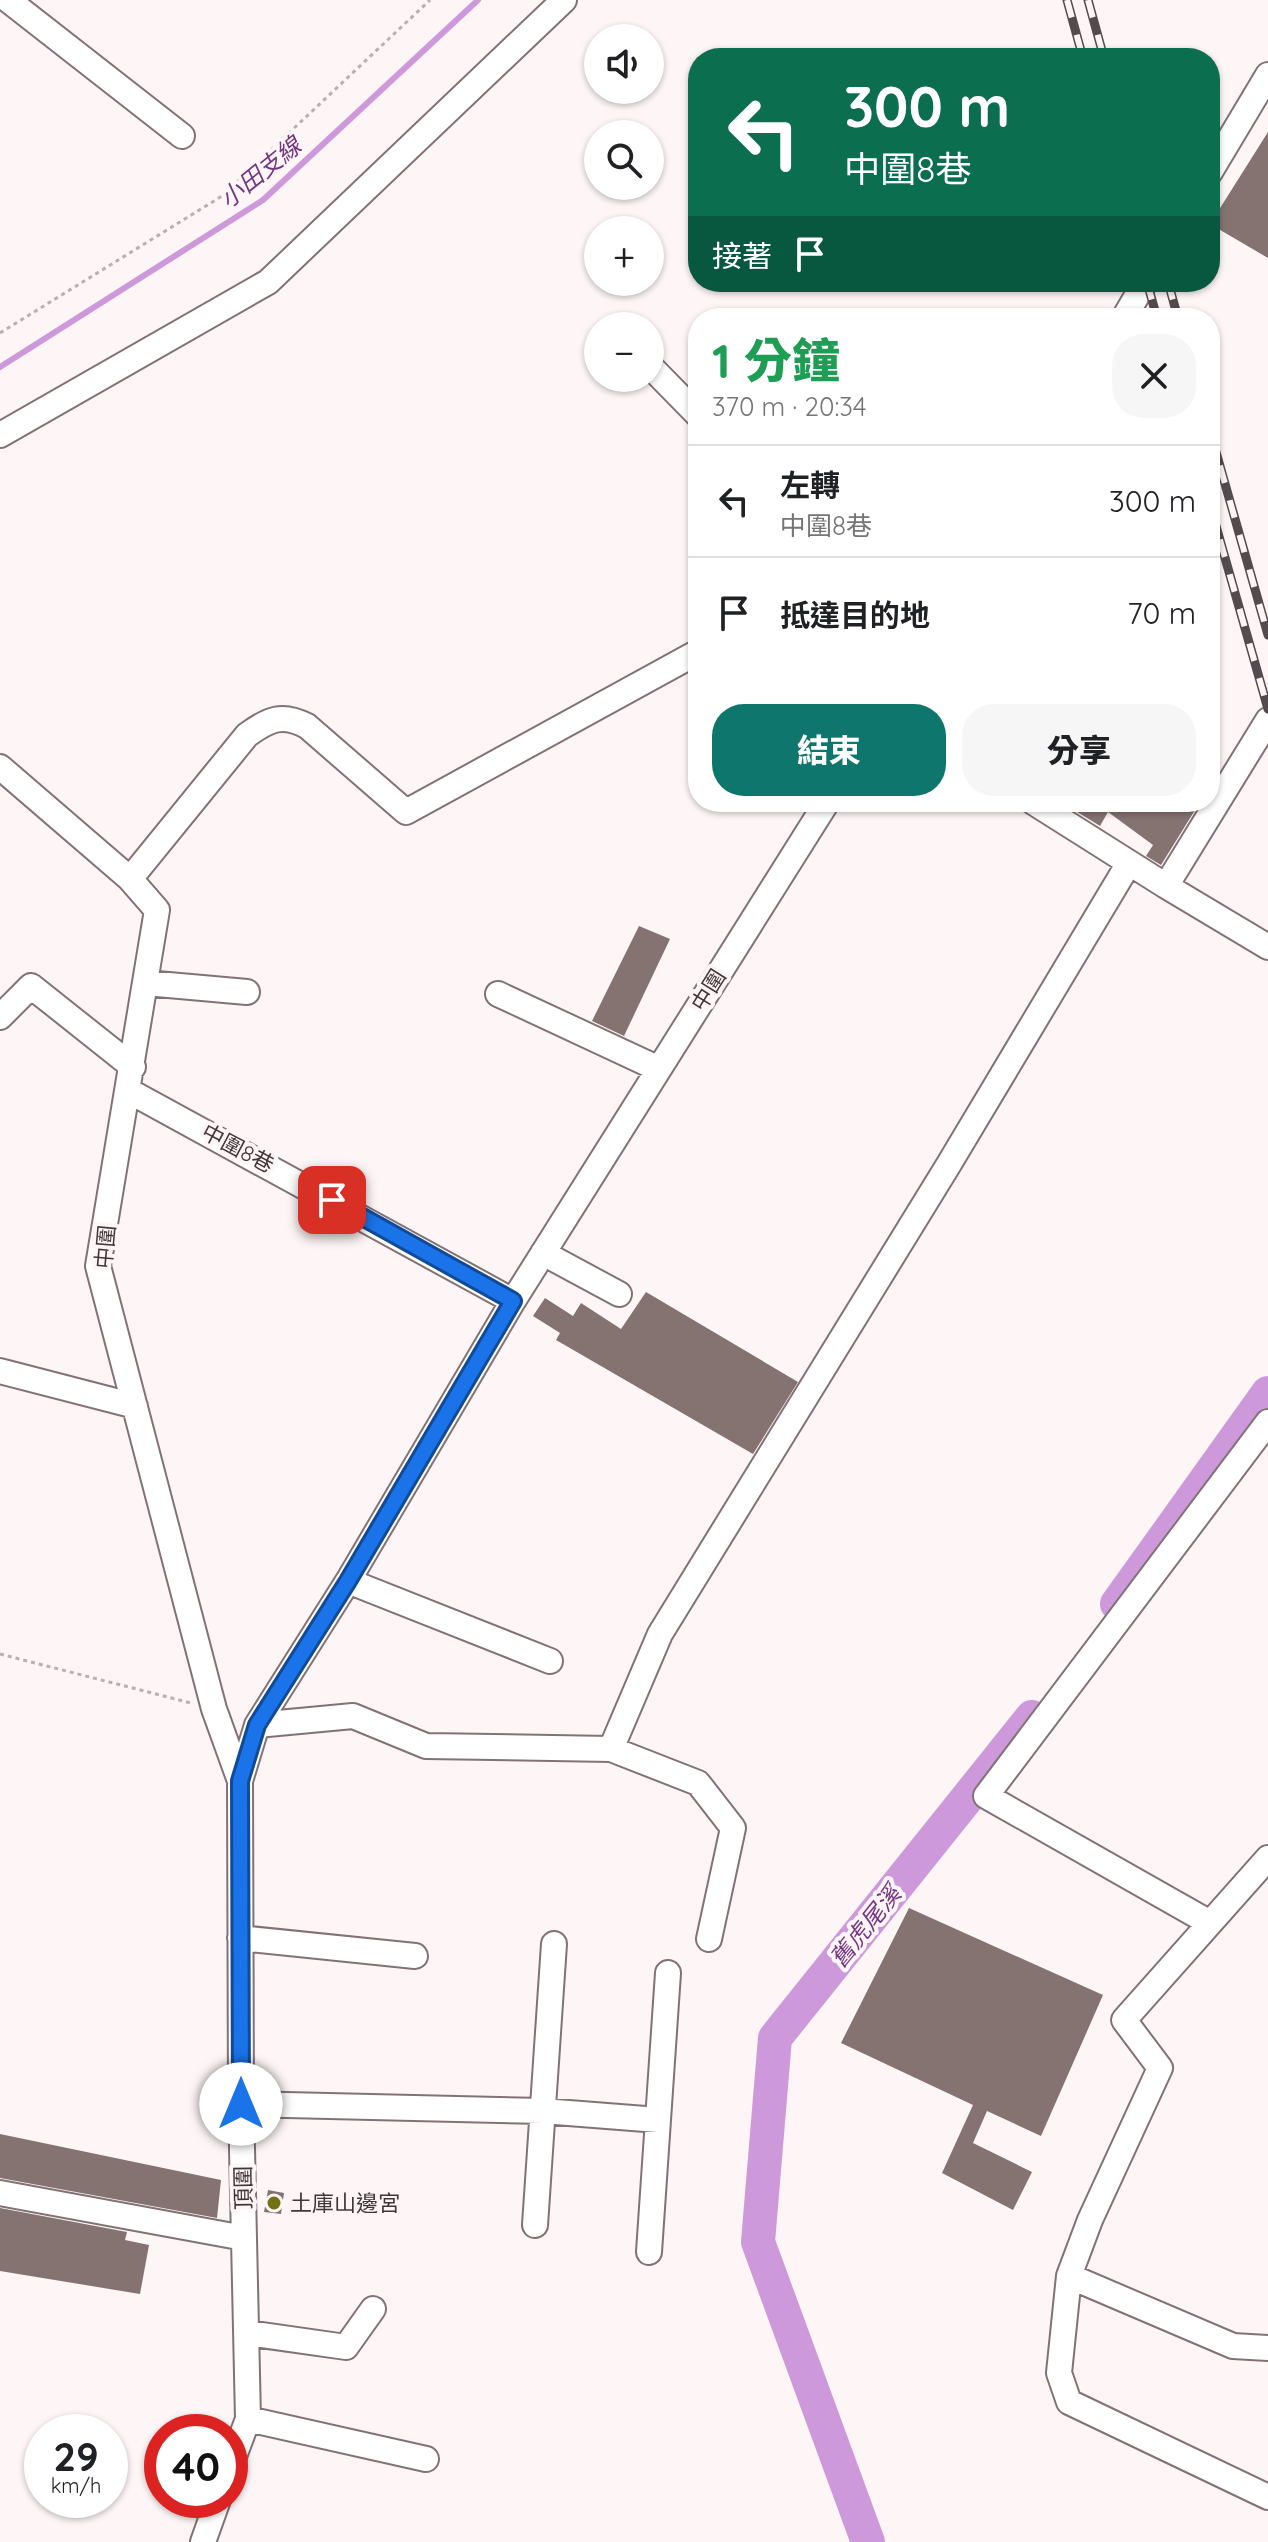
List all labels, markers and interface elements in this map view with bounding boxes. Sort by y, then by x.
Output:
map controls [584,24,664,392]
button: sound [584,24,664,104]
text: 300 m [844,71,1010,141]
icon: left [712,80,816,184]
button: search [584,120,664,200]
water label: 小田支線 [213,128,309,214]
text: 中圍8巷 [844,146,971,191]
button: + [584,216,664,296]
icon: arrive [788,232,832,276]
text: 接著 [712,237,772,275]
button: − [584,312,664,392]
text: 1 分鐘 [712,330,840,390]
button: close [1112,334,1196,418]
text: 370 m · 20:34 [712,390,867,423]
text: 左轉 [780,466,840,504]
icon: left [712,479,756,523]
text: 300 m [1109,482,1196,520]
text: 中圍8巷 [780,509,872,542]
icon: arrive [712,591,756,635]
text: 70 m [1127,594,1196,632]
text: 抵達目的地 [780,596,930,634]
button: 結束 [712,704,946,796]
button: 分享 [962,704,1196,796]
street label: 中圍 [684,964,732,1016]
street label: 中圍8巷 [197,1117,279,1179]
pin [298,1166,366,1234]
icon: arrive [310,1178,354,1222]
street label: 中圍 [89,1224,121,1270]
water label: 舊虎尾溪 [823,1877,909,1973]
position arrow [199,2062,283,2146]
street label: 頂圍 [229,2166,257,2210]
place label: 土庫山邊宮 [290,2189,400,2217]
marker: 土庫山邊宮 [265,2194,283,2212]
speed limit sign: 40 [144,2414,248,2518]
text: 29 [53,2431,99,2481]
text: km/h [51,2473,101,2498]

